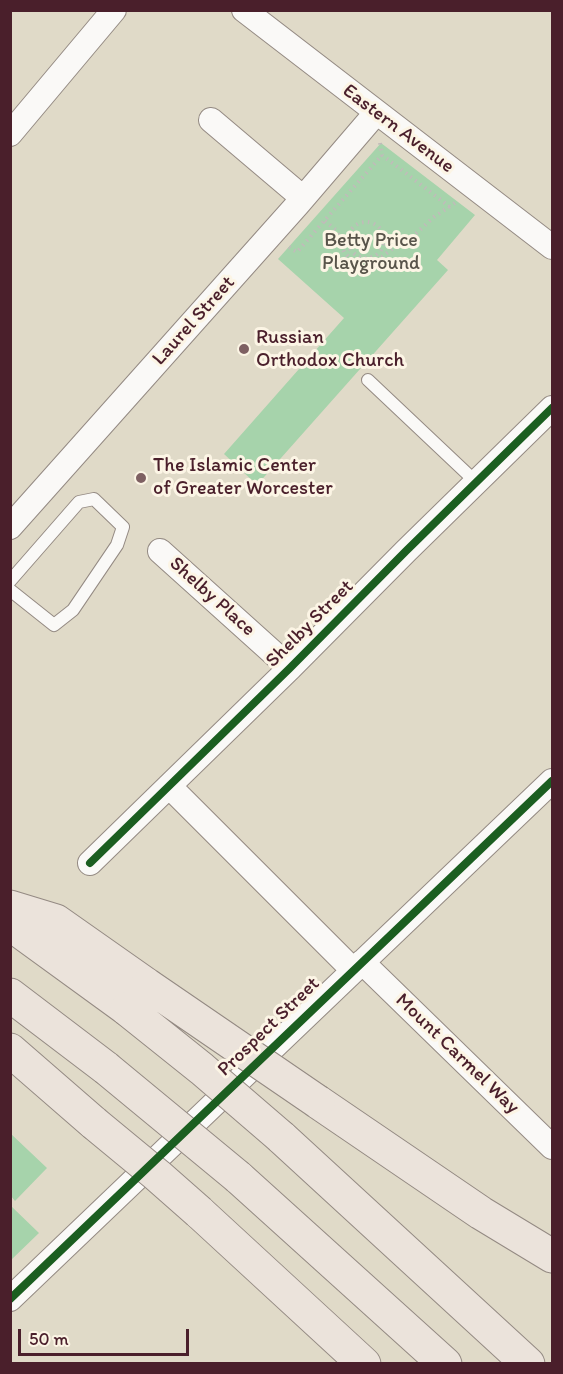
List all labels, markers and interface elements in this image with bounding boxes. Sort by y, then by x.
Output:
street label: Eastern Avenue [337,79,459,179]
park label: Betty Price Playground [322,229,420,276]
street label: Laurel Street [148,271,240,371]
place label: Russian Orthodox Church [256,326,404,373]
marker: Russian Orthodox Church [237,342,251,356]
place label: The Islamic Center of Greater Worcester [153,454,333,501]
marker: The Islamic Center of Greater Worcester [134,471,148,485]
street label: Shelby Place [164,552,260,642]
street label: Shelby Street [261,575,359,673]
street label: Prospect Street [213,972,325,1082]
street label: Mount Carmel Way [390,989,524,1119]
scale bar [21,1317,192,1355]
text: 50 m [29,1328,69,1350]

